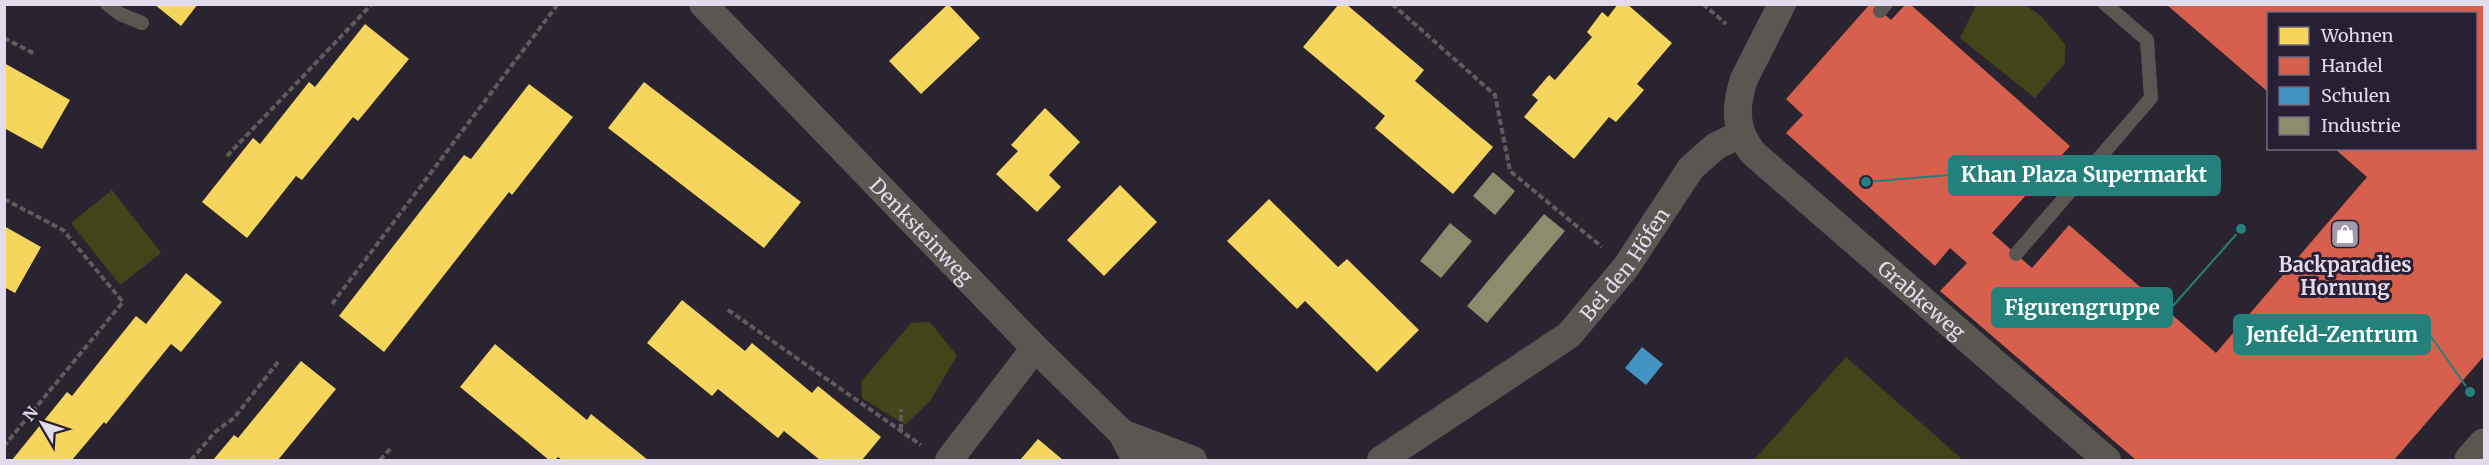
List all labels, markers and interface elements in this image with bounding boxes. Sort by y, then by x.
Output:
legend [2267,12,2477,150]
text: Wohnen [2320,24,2394,47]
text: Handel [2321,54,2383,77]
text: Schulen [2321,84,2390,107]
text: Industrie [2321,114,2401,137]
callout: Khan Plaza Supermarkt [1949,156,2220,195]
text: Khan Plaza Supermarkt [1961,161,2208,188]
street label: Denksteinweg [865,172,979,289]
street label: Bei den Höfen [1574,203,1674,325]
shop icon: Backparadies Hornung [2329,218,2361,250]
place label: Backparadies Hornung [2278,252,2412,300]
street label: Grabkeweg [1873,255,1971,344]
callout: Figurengruppe [1992,288,2172,327]
text: Figurengruppe [2004,294,2160,321]
callout: Jenfeld-Zentrum [2234,315,2430,354]
text: Jenfeld-Zentrum [2245,321,2418,348]
north arrow [12,393,72,453]
text: N [19,402,42,425]

